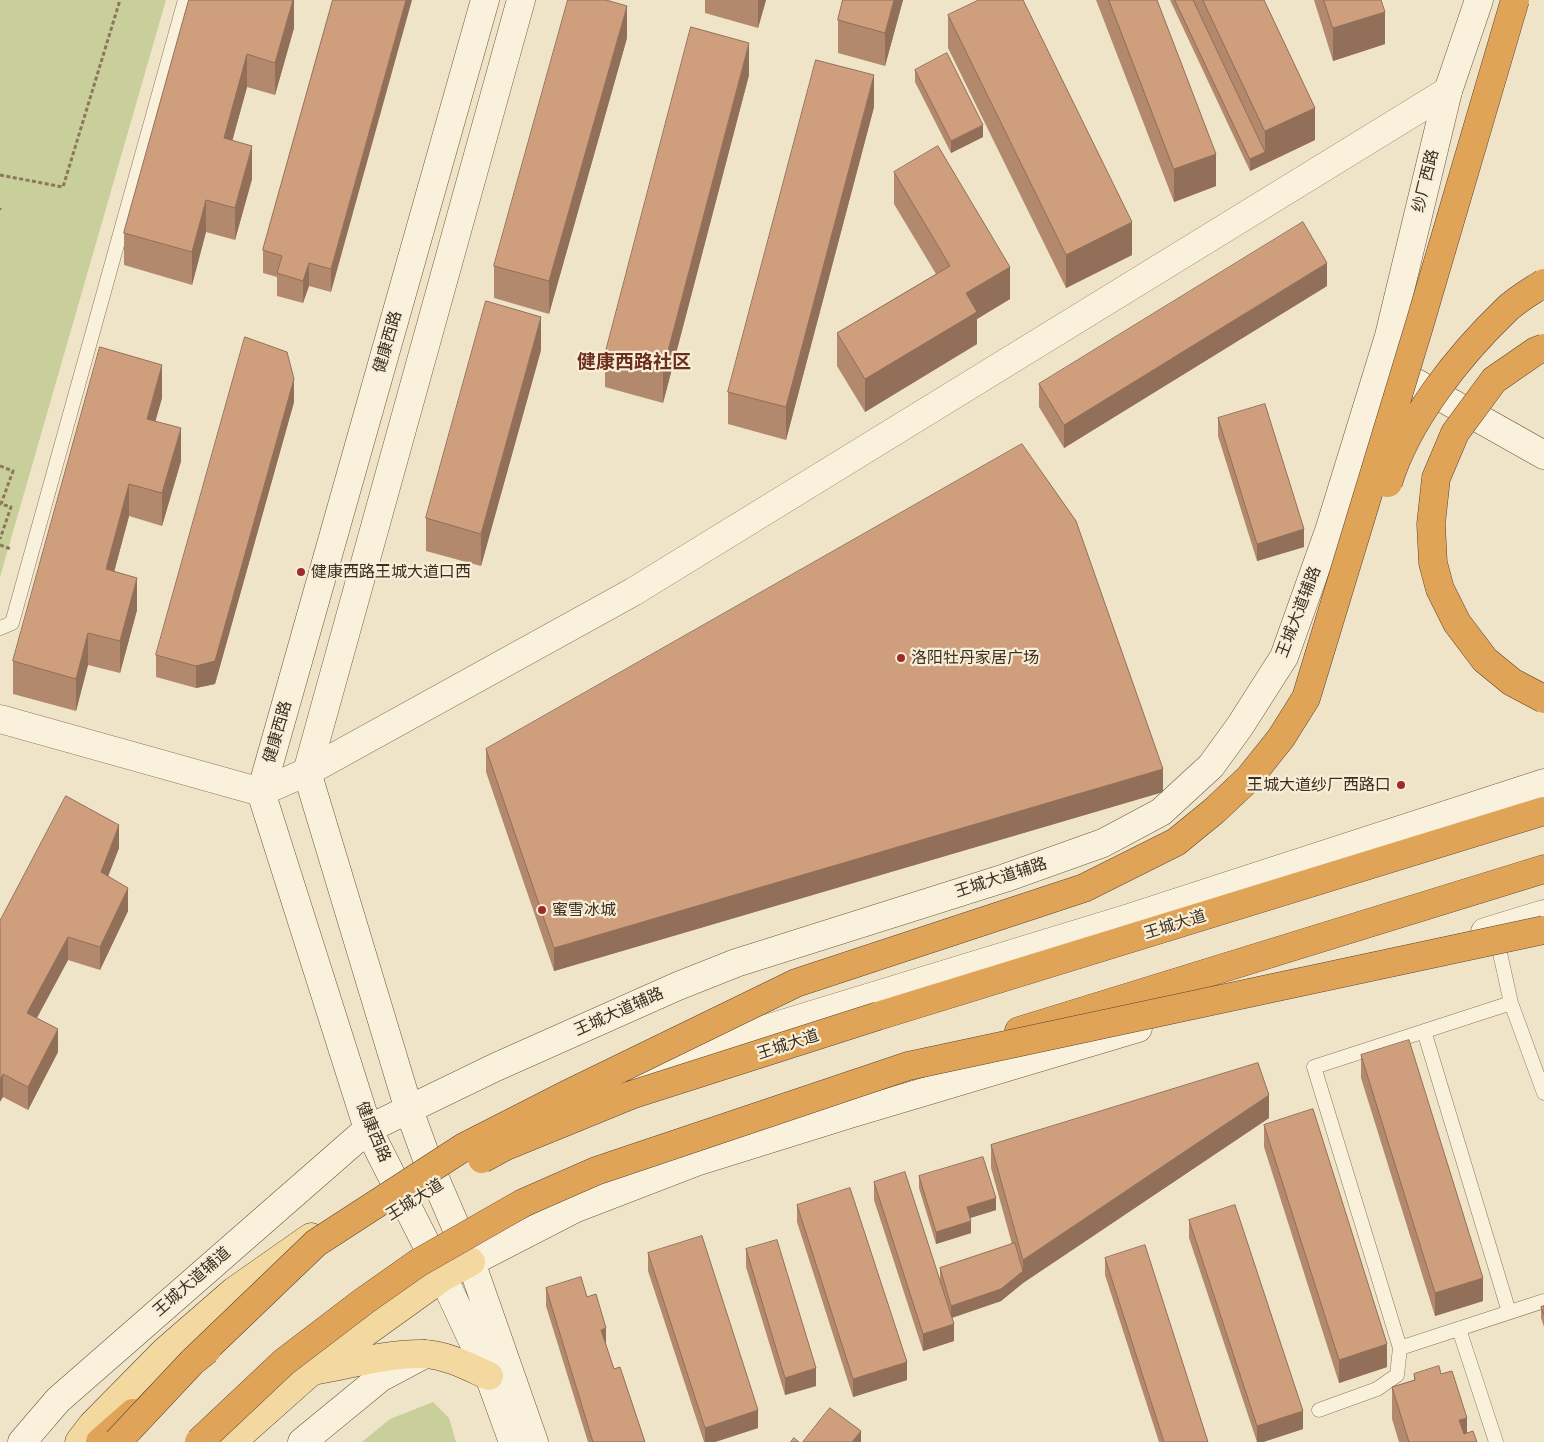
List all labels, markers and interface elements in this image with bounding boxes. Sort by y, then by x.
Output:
street label: 纱厂西路 [1409,148,1443,214]
street label: 健康西路 [370,309,406,375]
district label: 健康西路社区 [577,352,691,374]
place label: 健康西路王城大道口西 [311,562,471,582]
street label: 王城大道辅路 [1273,564,1325,660]
marker: 健康西路王城大道口西 [295,566,307,578]
place label: 洛阳牡丹家居广场 [911,648,1039,668]
marker: 洛阳牡丹家居广场 [895,652,907,664]
street label: 健康西路 [260,699,296,765]
place label: 王城大道纱厂西路口 [1247,775,1391,795]
marker: 王城大道纱厂西路口 [1395,779,1407,791]
street label: 王城大道辅路 [952,854,1050,902]
place label: 蜜雪冰城 [552,900,616,920]
marker: 蜜雪冰城 [536,904,548,916]
street label: 王城大道 [1142,906,1208,944]
street label: 王城大道辅路 [571,984,667,1040]
street label: 王城大道 [755,1026,821,1064]
street label: 健康西路 [352,1099,394,1165]
street label: 王城大道 [383,1175,447,1225]
street label: 王城大道辅道 [149,1243,235,1321]

